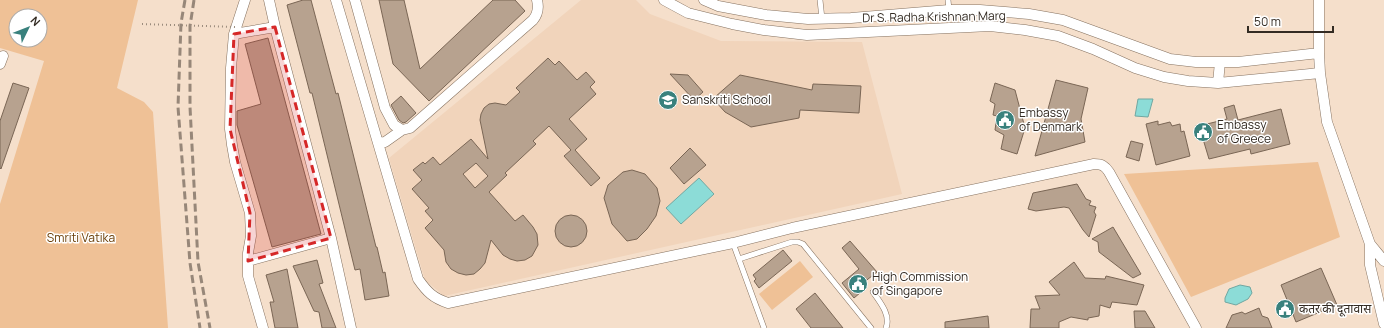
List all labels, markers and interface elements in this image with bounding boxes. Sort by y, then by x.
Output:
street label: Dr S. Radha Krishnan Marg [862,7,1006,26]
north arrow [8,8,48,48]
scale bar [1248,8,1333,34]
text: N [27,13,44,29]
text: 50 m [1254,13,1281,30]
school or university icon: Sanskriti School [657,89,679,111]
place label: Sanskriti School [682,91,771,108]
place label: Embassy of Denmark [1019,104,1083,135]
public building icon: Embassy of Denmark [994,109,1016,131]
place label: Embassy of Greece [1217,116,1271,147]
public building icon: Embassy of Greece [1192,121,1214,143]
park label: Smriti Vatika [47,229,115,246]
place label: High Commission of Singapore [872,268,968,299]
public building icon: High Commission of Singapore [847,273,869,295]
public building icon: कतर की दूतावास [1274,298,1296,320]
place label: कतर की दूतावास [1299,300,1372,317]

